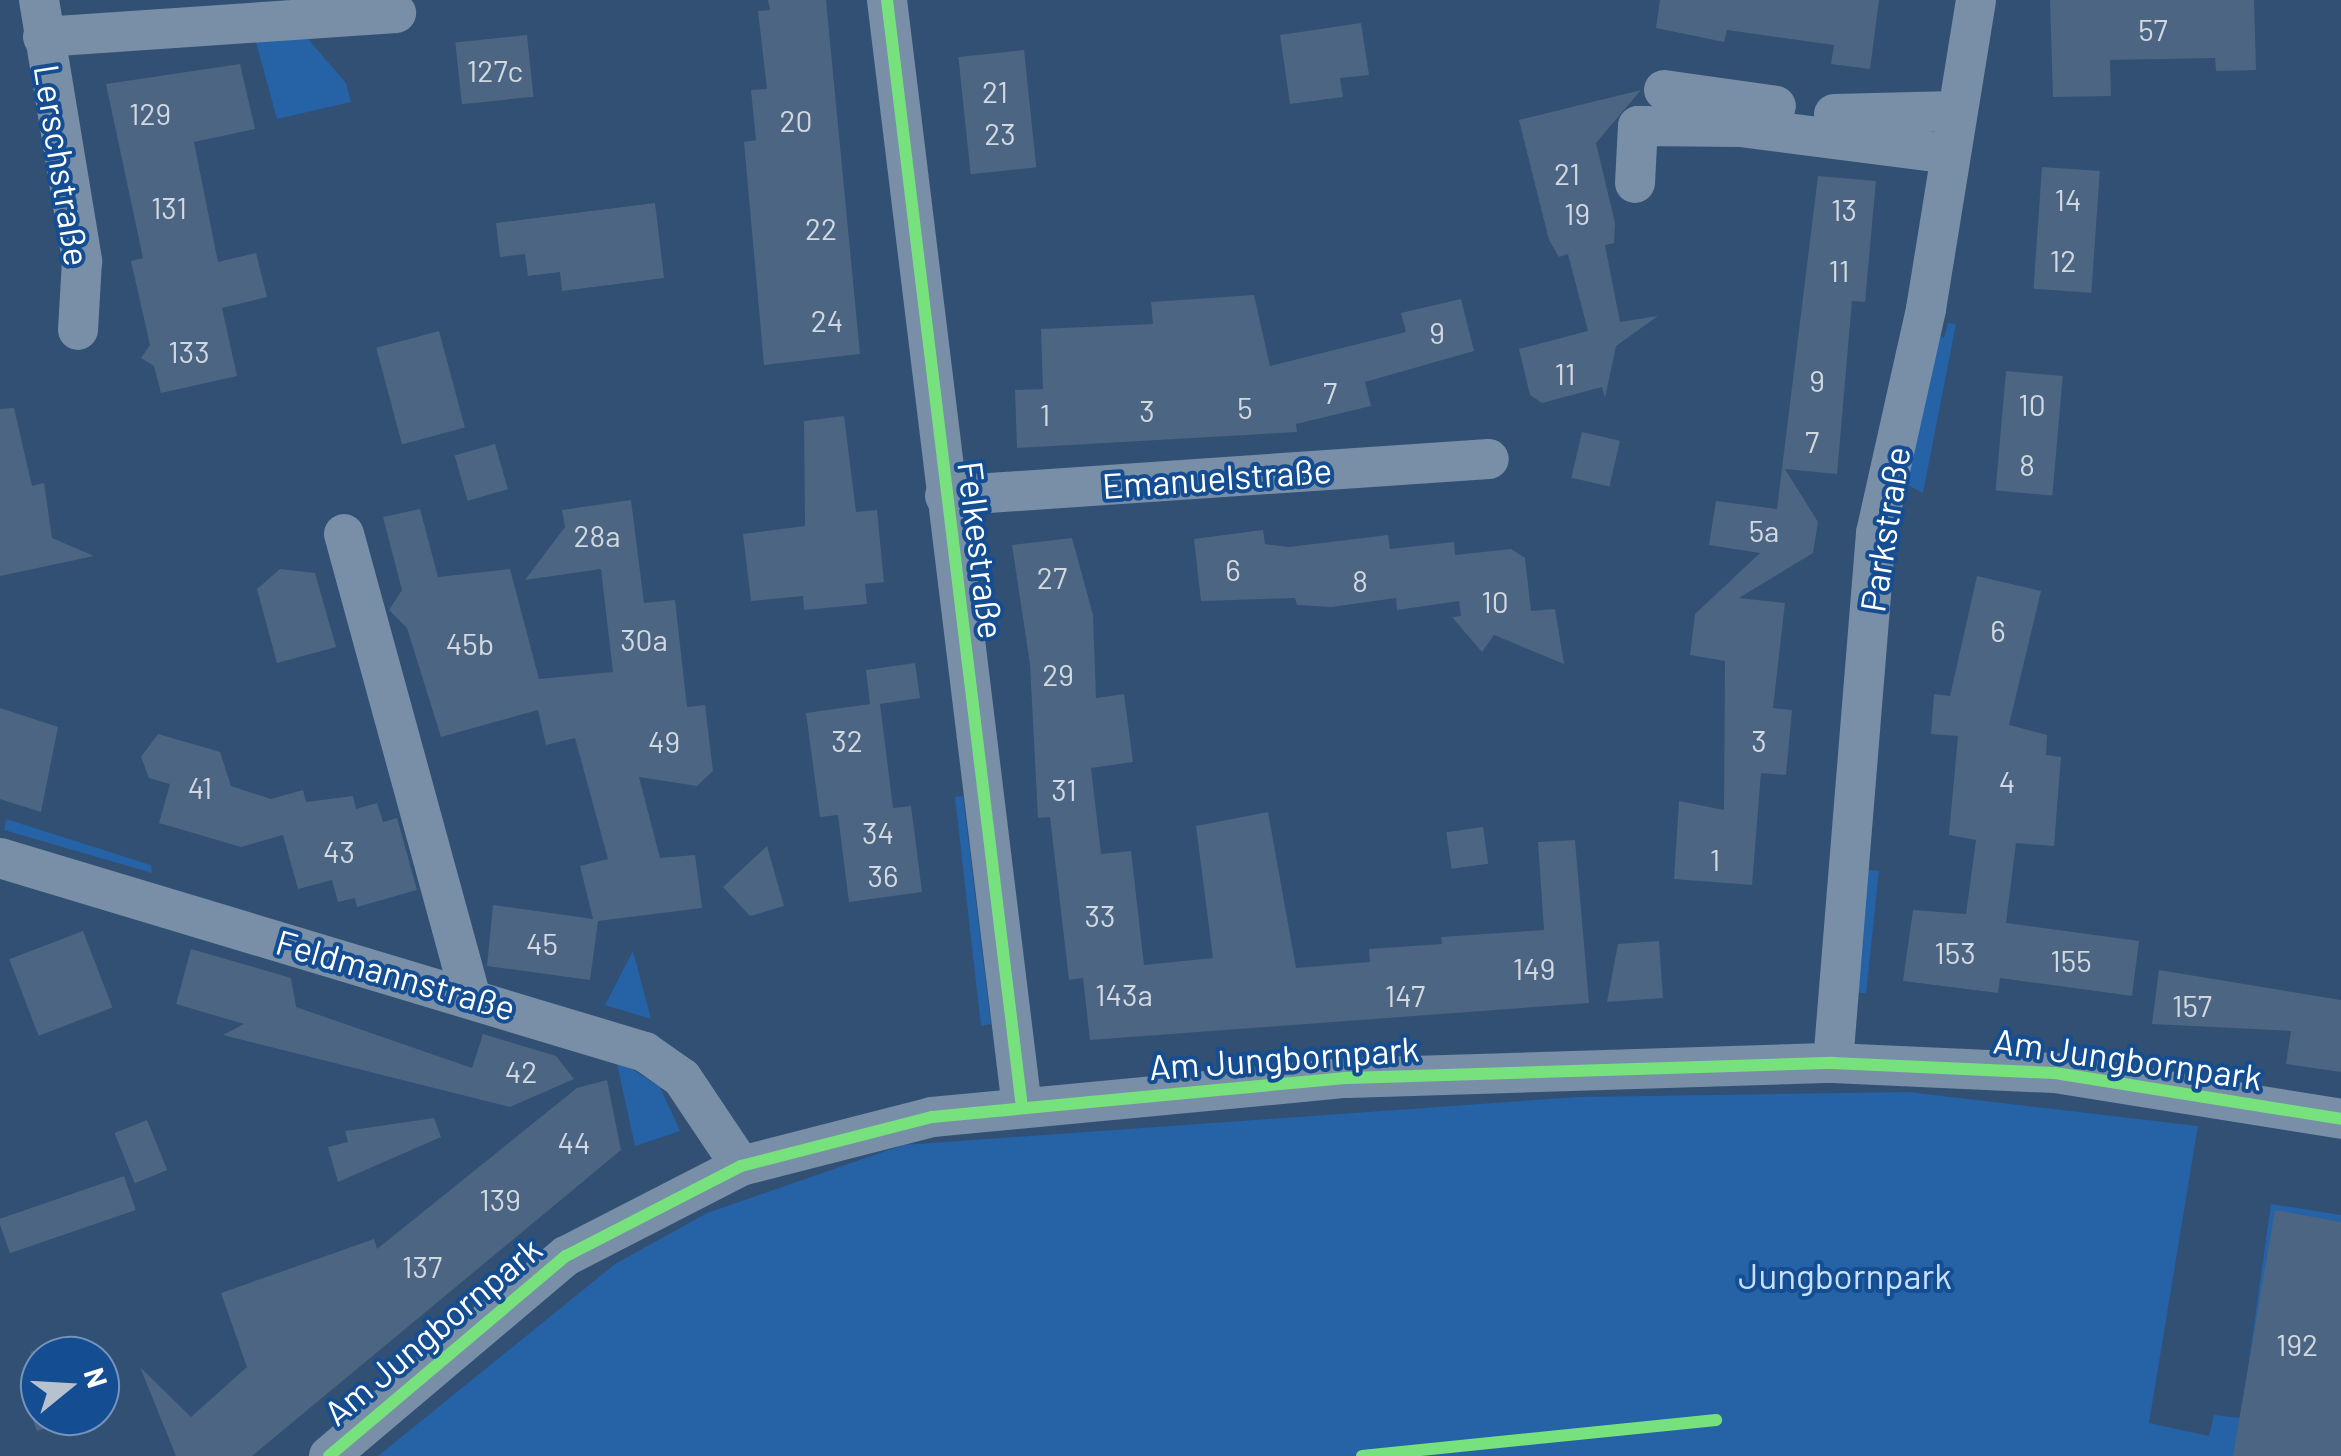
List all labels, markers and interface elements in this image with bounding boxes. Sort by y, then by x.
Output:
house number: 57 [2138,11,2168,47]
house number: 127c [467,52,523,88]
street label: Lerschstraße [26,61,100,269]
house number: 21 [982,73,1008,109]
house number: 129 [129,95,171,131]
house number: 20 [779,102,813,138]
house number: 23 [984,115,1016,151]
house number: 21 [1554,155,1580,191]
house number: 14 [2054,181,2082,217]
house number: 131 [151,189,187,225]
house number: 13 [1831,191,1857,227]
house number: 19 [1564,195,1590,231]
house number: 22 [805,210,837,246]
house number: 12 [2050,242,2076,278]
house number: 11 [1828,252,1850,288]
house number: 24 [811,302,843,338]
house number: 9 [1429,314,1445,350]
house number: 133 [168,333,210,369]
house number: 11 [1554,355,1576,391]
house number: 9 [1809,362,1825,398]
house number: 7 [1323,374,1337,410]
house number: 10 [2018,386,2046,422]
house number: 5 [1237,389,1253,425]
house number: 3 [1139,392,1155,428]
house number: 1 [1040,396,1050,432]
house number: 7 [1805,423,1819,459]
street label: Parkstraße [1850,443,1918,615]
house number: 8 [2019,446,2035,482]
street label: Emanuelstraße [1101,448,1333,506]
street label: Felkestraße [950,459,1014,641]
house number: 5a [1749,512,1779,548]
house number: 28a [573,517,621,553]
house number: 6 [1225,551,1241,587]
house number: 27 [1037,559,1067,595]
house number: 8 [1352,562,1368,598]
house number: 10 [1481,583,1509,619]
house number: 6 [1990,612,2006,648]
house number: 30a [620,621,668,657]
house number: 45b [446,625,494,661]
house number: 29 [1042,656,1074,692]
house number: 32 [831,722,863,758]
house number: 3 [1751,722,1767,758]
house number: 49 [648,723,680,759]
house number: 4 [1999,763,2015,799]
house number: 41 [188,769,212,805]
house number: 31 [1051,771,1077,807]
house number: 34 [862,814,894,850]
house number: 43 [323,833,355,869]
house number: 1 [1710,841,1720,877]
house number: 36 [868,857,898,893]
house number: 33 [1085,897,1115,933]
street label: Feldmannstraße [271,920,521,1028]
house number: 45 [526,925,558,961]
house number: 153 [1934,934,1976,970]
house number: 155 [2050,942,2092,978]
house number: 149 [1513,950,1555,986]
house number: 143a [1095,976,1153,1012]
house number: 147 [1385,977,1425,1013]
house number: 157 [2172,987,2212,1023]
street label: Am Jungbornpark [1991,1018,2265,1098]
street label: Am Jungbornpark [1147,1027,1421,1087]
house number: 42 [505,1053,537,1089]
house number: 44 [557,1124,591,1160]
house number: 139 [479,1181,521,1217]
street label: Am Jungbornpark [315,1227,549,1433]
house number: 137 [402,1248,442,1284]
park label: Jungbornpark [1738,1254,1952,1296]
house number: 192 [2276,1326,2318,1362]
north arrow [20,1336,120,1436]
text: N [78,1363,116,1391]

